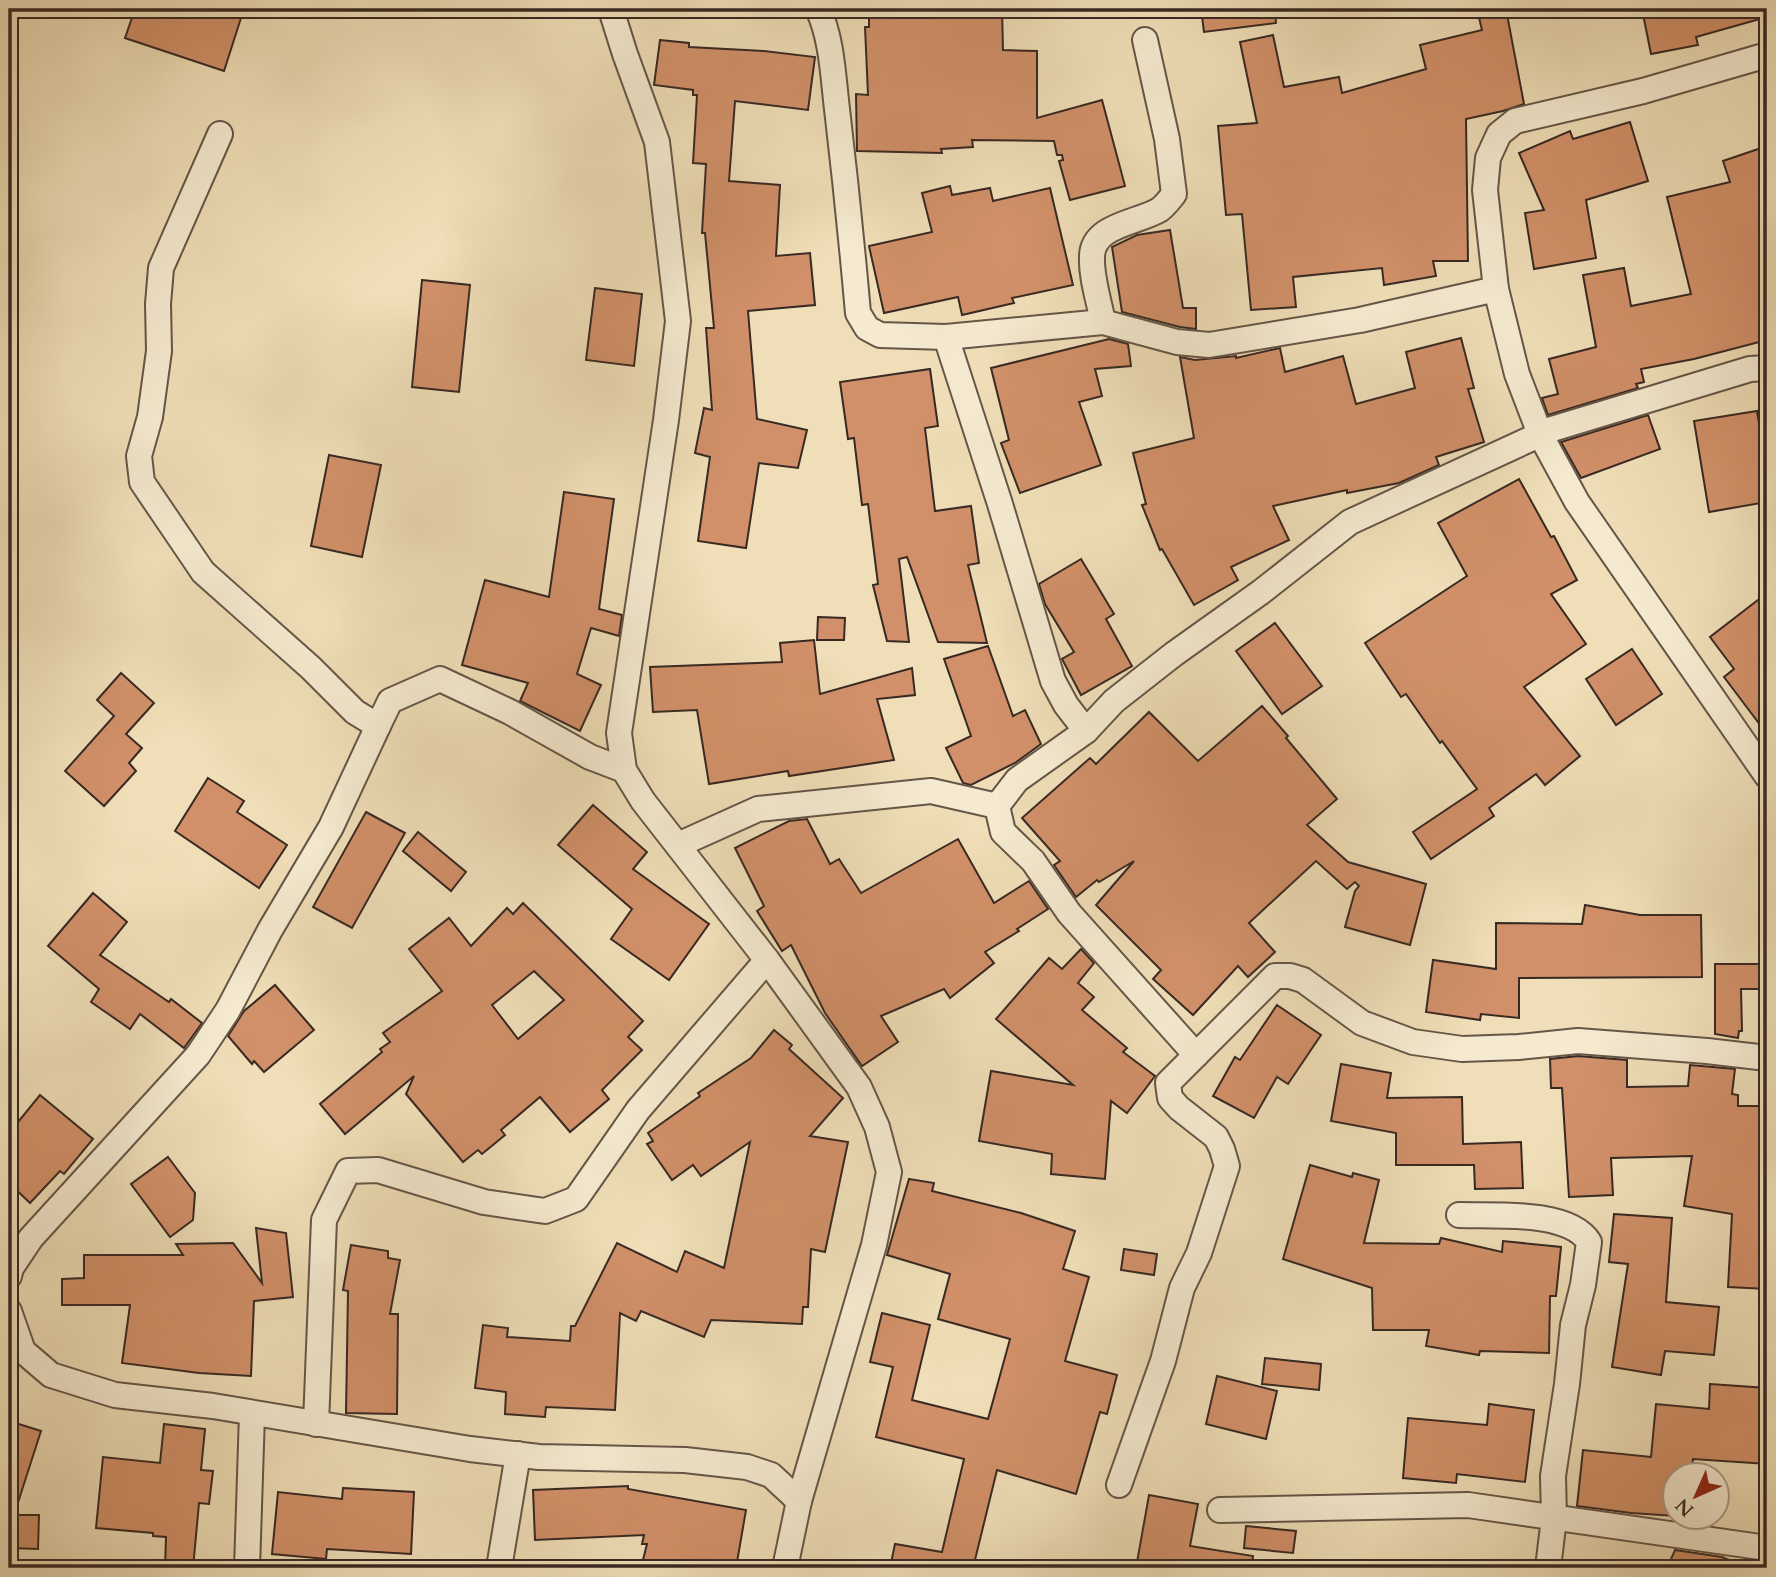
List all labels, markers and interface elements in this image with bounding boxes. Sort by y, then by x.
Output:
north arrow [1660,1462,1730,1532]
text: N [1669,1492,1700,1522]

